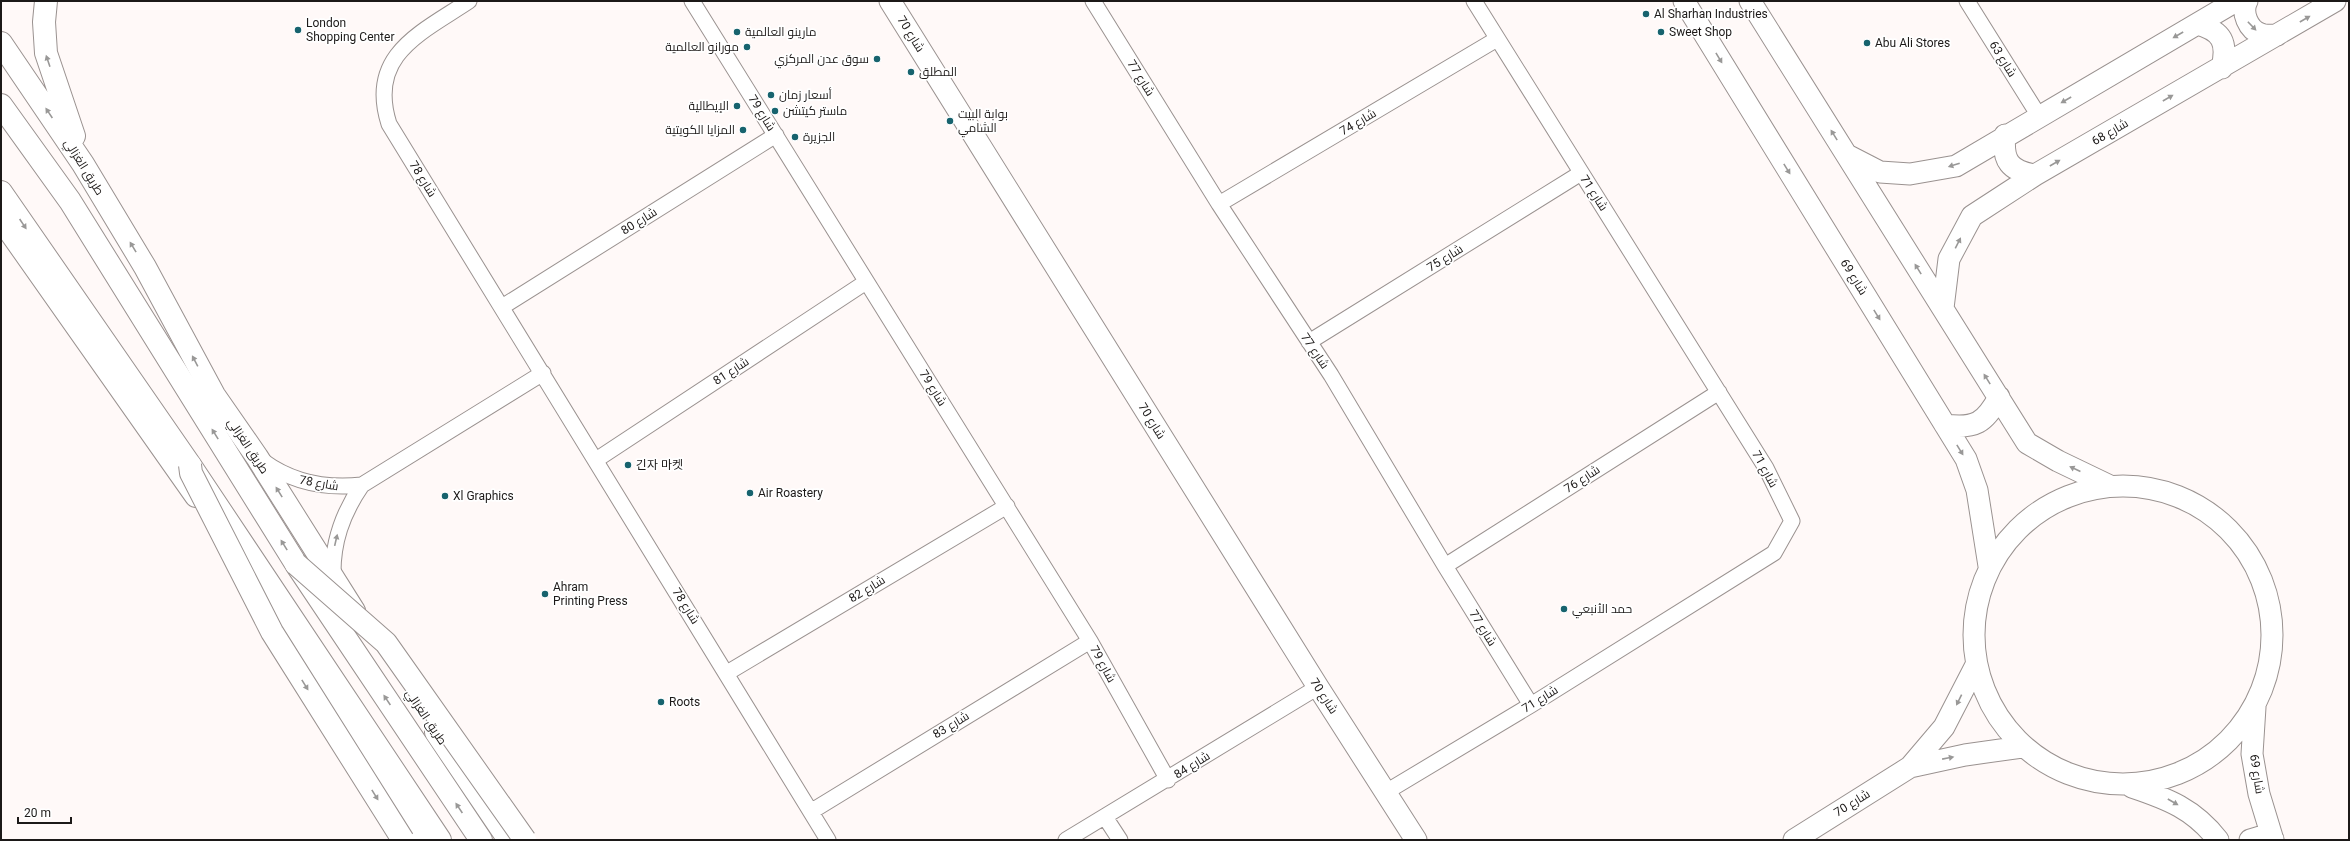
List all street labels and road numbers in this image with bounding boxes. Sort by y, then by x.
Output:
street label: شارع 70 [894,13,927,55]
street label: شارع 63 [1986,38,2019,80]
street label: شارع 77 [1124,57,1157,99]
street label: شارع 79 [745,92,778,134]
street label: شارع 74 [1337,106,1379,139]
street label: شارع 68 [2089,116,2131,149]
street label: طريق الغزالي [59,136,107,199]
street label: شارع 78 [406,158,439,200]
street label: شارع 71 [1576,173,1611,214]
street label: شارع 80 [618,205,660,238]
street label: شارع 75 [1424,242,1466,275]
street label: شارع 69 [1837,256,1870,298]
street label: شارع 77 [1297,331,1332,372]
street label: شارع 81 [711,354,752,389]
street label: شارع 79 [916,367,949,409]
street label: شارع 70 [1135,400,1168,442]
street label: طريق الغزالي [222,416,272,478]
street label: شارع 71 [1748,448,1781,490]
street label: شارع 76 [1562,462,1603,497]
street label: شارع 78 [298,473,340,494]
street label: شارع 82 [846,573,888,606]
street label: شارع 78 [669,585,702,627]
street label: شارع 77 [1466,607,1499,649]
street label: شارع 79 [1086,643,1119,685]
street label: شارع 70 [1306,676,1341,717]
street label: شارع 71 [1519,683,1561,716]
street label: طريق الغزالي [400,687,450,749]
street label: شارع 83 [930,709,972,742]
street label: شارع 84 [1171,749,1213,782]
street label: شارع 69 [2246,753,2267,795]
street label: شارع 70 [1831,787,1873,820]

